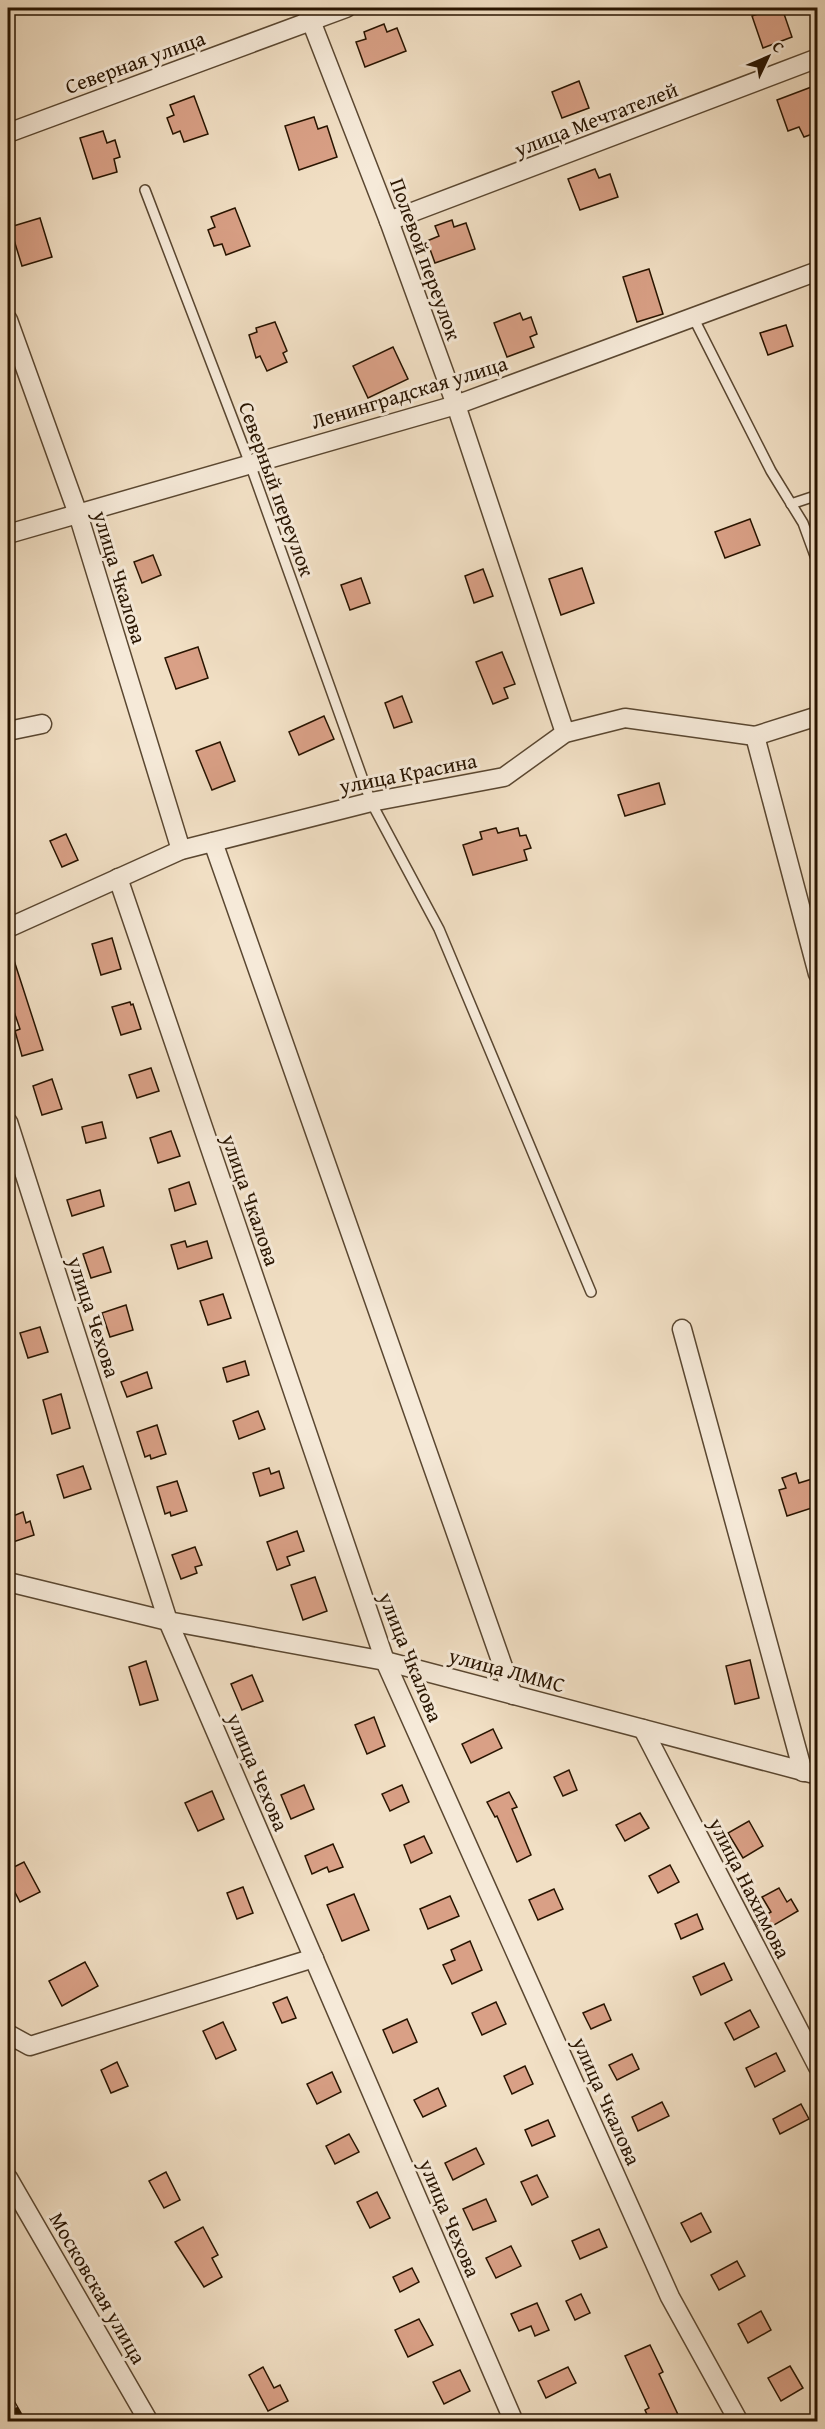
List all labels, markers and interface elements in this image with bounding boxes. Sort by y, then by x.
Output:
street label: Северная улица [61,22,209,102]
north arrow [738,27,798,87]
text: С [767,35,791,58]
street label: улица Мечтателей [509,74,682,165]
street label: Полевой переулок [382,174,470,344]
street label: Ленинградская улица [307,347,511,437]
street label: Северный переулок [231,397,323,581]
street label: улица Чкалова [85,506,155,647]
street label: улица Красина [336,744,479,802]
street label: улица Чкалова [214,1129,288,1270]
street label: улица Чехова [60,1252,128,1382]
street label: улица Чкалова [370,1586,451,1727]
street label: улица ЛММС [445,1639,569,1700]
street label: улица Чехова [219,1707,297,1836]
street label: улица Нахимова [701,1811,799,1964]
street label: улица Чкалова [564,2031,649,2170]
street label: улица Чехова [411,2153,489,2282]
street label: Московская улица [42,2206,154,2370]

